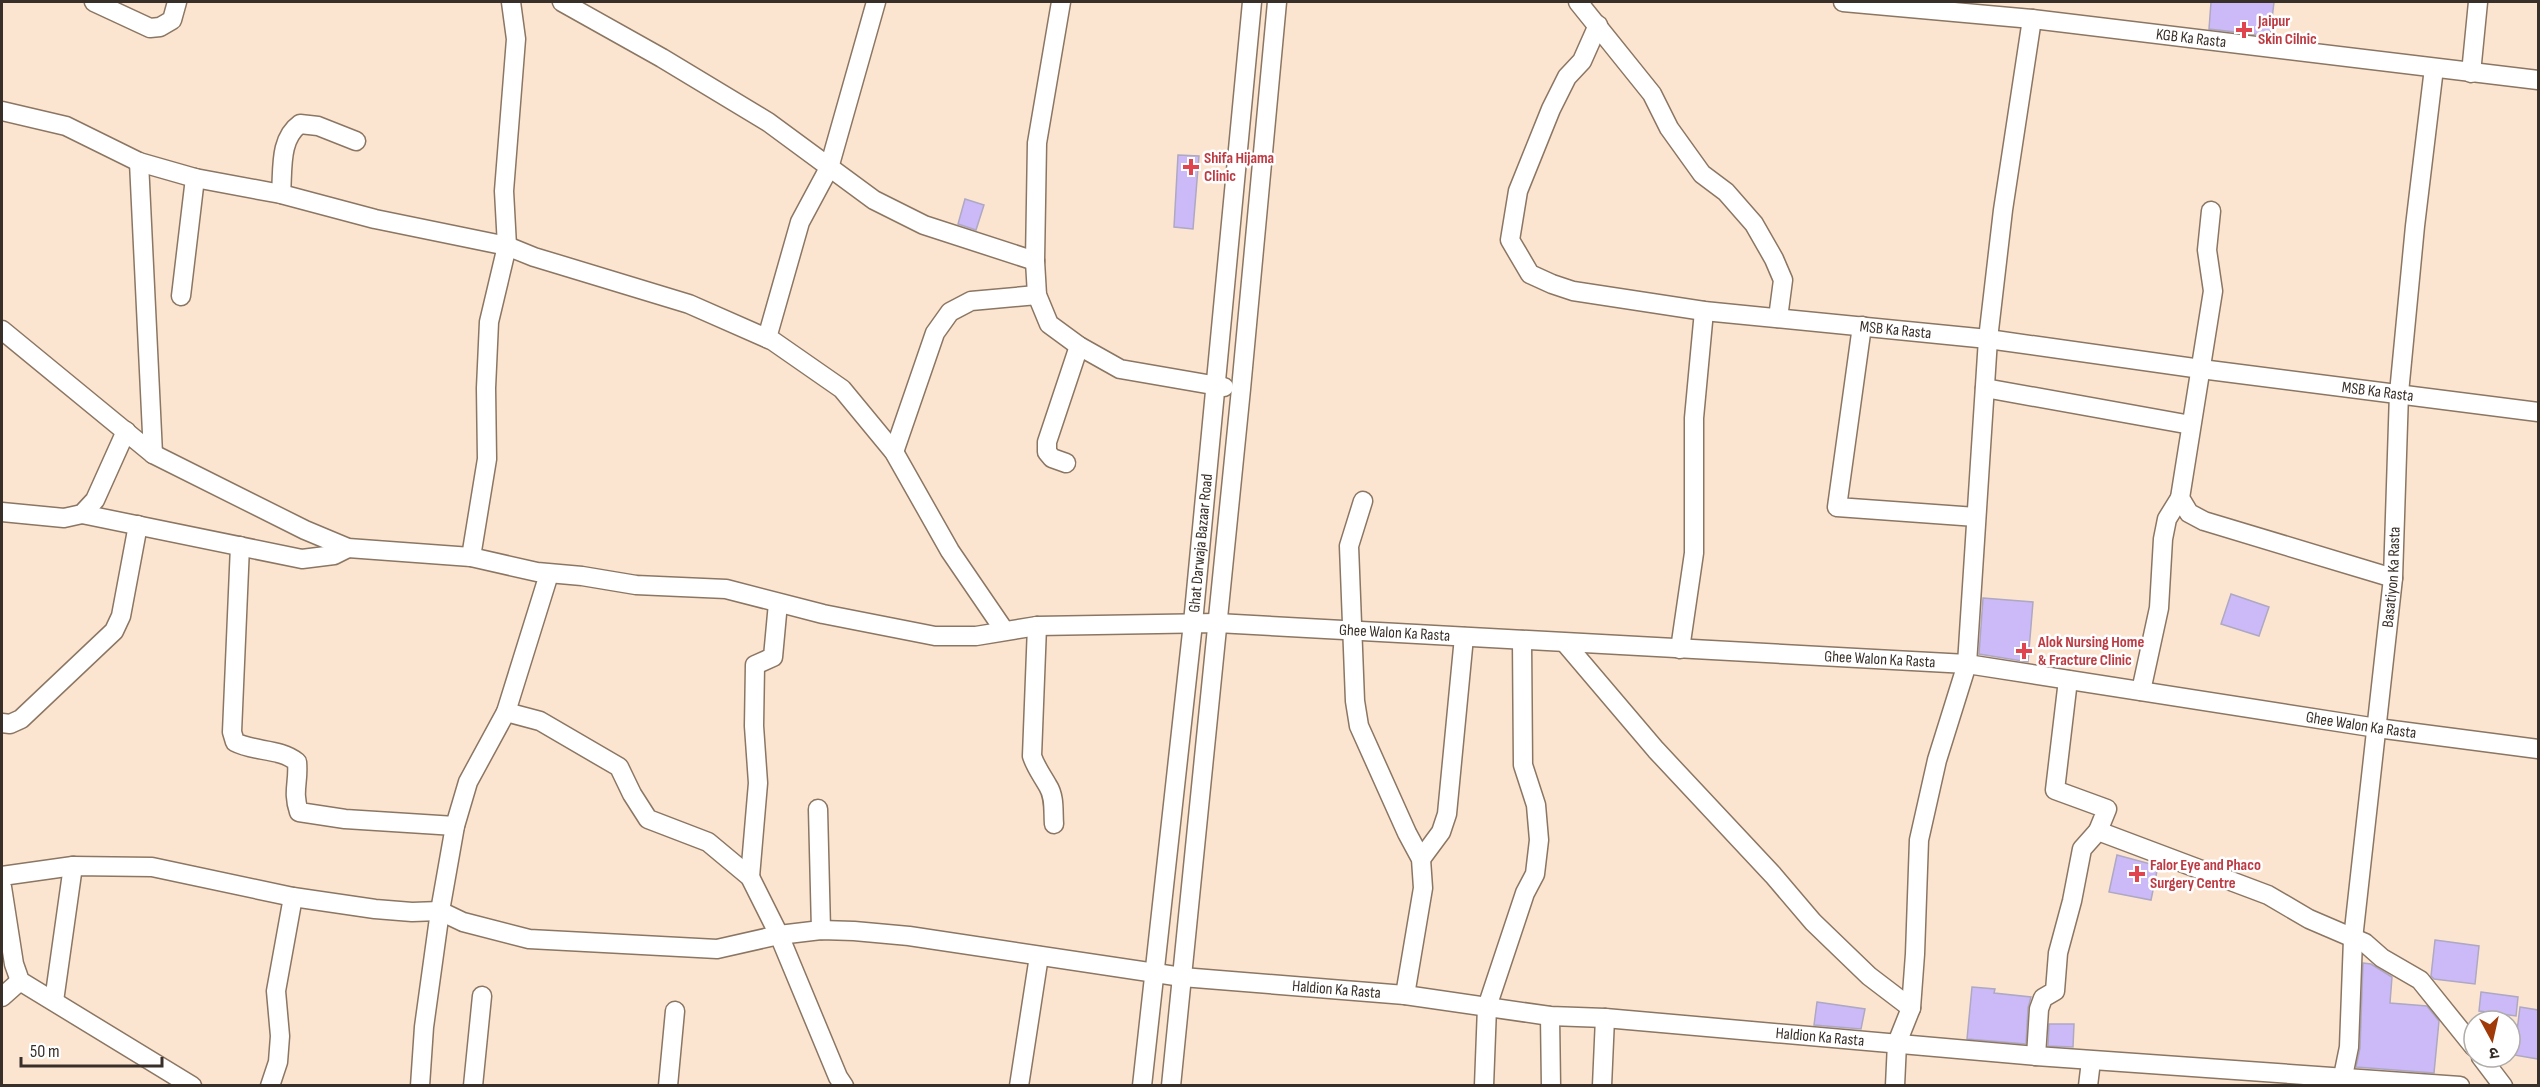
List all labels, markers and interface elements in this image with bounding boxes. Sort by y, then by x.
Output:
place label: Jaipur Skin Cilnic [2257,12,2317,49]
marker: Jaipur Skin Cilnic [2235,21,2253,39]
street label: KGB Ka Rasta [2155,25,2227,52]
place label: Shifa Hijama Clinic [1204,149,1274,186]
marker: Shifa Hijama Clinic [1182,158,1200,176]
street label: MSB Ka Rasta [1859,317,1932,343]
street label: MSB Ka Rasta [2341,378,2415,406]
street label: Ghat Darwaja Bazaar Road [1185,473,1217,613]
street label: Basatiyon Ka Rasta [2378,526,2404,628]
street label: Ghee Walon Ka Rasta [1338,620,1451,645]
place label: Alok Nursing Home & Fracture Clinic [2037,633,2144,670]
marker: Alok Nursing Home & Fracture Clinic [2015,642,2033,660]
street label: Ghee Walon Ka Rasta [1824,647,1936,672]
street label: Ghee Walon Ka Rasta [2304,708,2417,743]
place label: Falor Eye and Phaco Surgery Centre [2150,856,2261,893]
marker: Falor Eye and Phaco Surgery Centre [2128,865,2146,883]
street label: Haldion Ka Rasta [1291,976,1382,1003]
north arrow [2462,1009,2522,1069]
street label: Haldion Ka Rasta [1775,1024,1865,1050]
scale bar [21,1030,162,1068]
text: 50 m [30,1041,60,1062]
text: उ [2487,1042,2500,1063]

